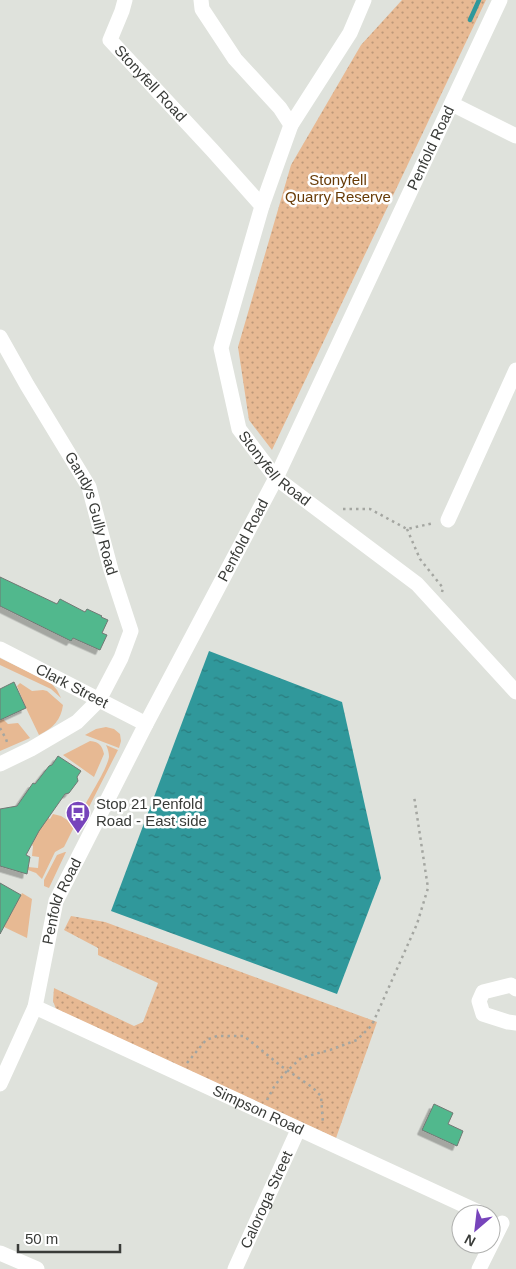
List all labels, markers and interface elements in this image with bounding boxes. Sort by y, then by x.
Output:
street label: Stonyfell Road [111,42,190,125]
street label: Penfold Road [403,103,457,192]
park label: Stonyfell Quarry Reserve [285,171,391,205]
street label: Stonyfell Road [235,427,314,509]
street label: Gandys Gully Road [62,449,121,577]
street label: Penfold Road [214,496,271,584]
street label: Clark Street [33,660,112,712]
place label: Stop 21 Penfold Road - East side [96,795,207,829]
bus stop icon: Stop 21 Penfold Road - East side [65,800,91,834]
street label: Penfold Road [39,855,84,946]
street label: Simpson Road [210,1081,307,1138]
street label: Caloroga Street [236,1147,296,1251]
north arrow [451,1204,501,1254]
scale bar [18,1222,120,1254]
text: 50 m [25,1230,58,1247]
text: N [462,1231,478,1250]

